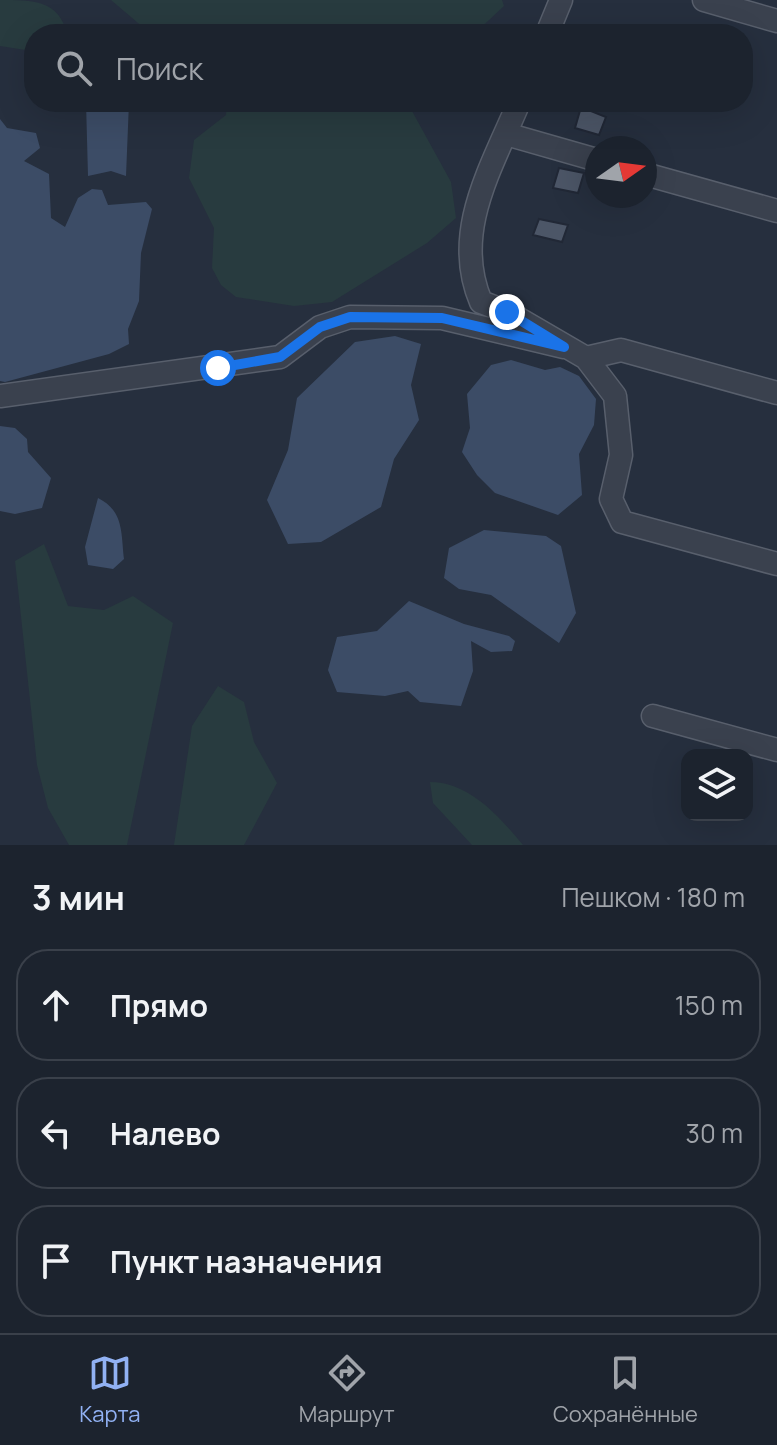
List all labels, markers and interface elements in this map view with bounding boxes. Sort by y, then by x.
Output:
search box [24,24,753,112]
icon: search [52,46,96,90]
text: Поиск [116,48,203,89]
north arrow [585,136,657,208]
route end [489,294,525,330]
route start [200,350,236,386]
map controls [681,749,753,821]
button: layers [681,749,753,821]
text: 3 мин [32,874,125,920]
text: Пешком · 180 m [561,879,745,915]
icon: ahead [34,983,78,1027]
text: Прямо [110,985,208,1026]
text: 150 m [675,987,743,1023]
icon: left [34,1111,78,1155]
text: Налево [110,1113,220,1154]
text: 30 m [686,1115,743,1151]
icon: arrive [34,1239,78,1283]
text: Пункт назначения [110,1241,383,1282]
tab: Карта [79,1351,140,1429]
tab: Маршрут [299,1351,395,1429]
tab: Сохранённые [553,1351,698,1429]

